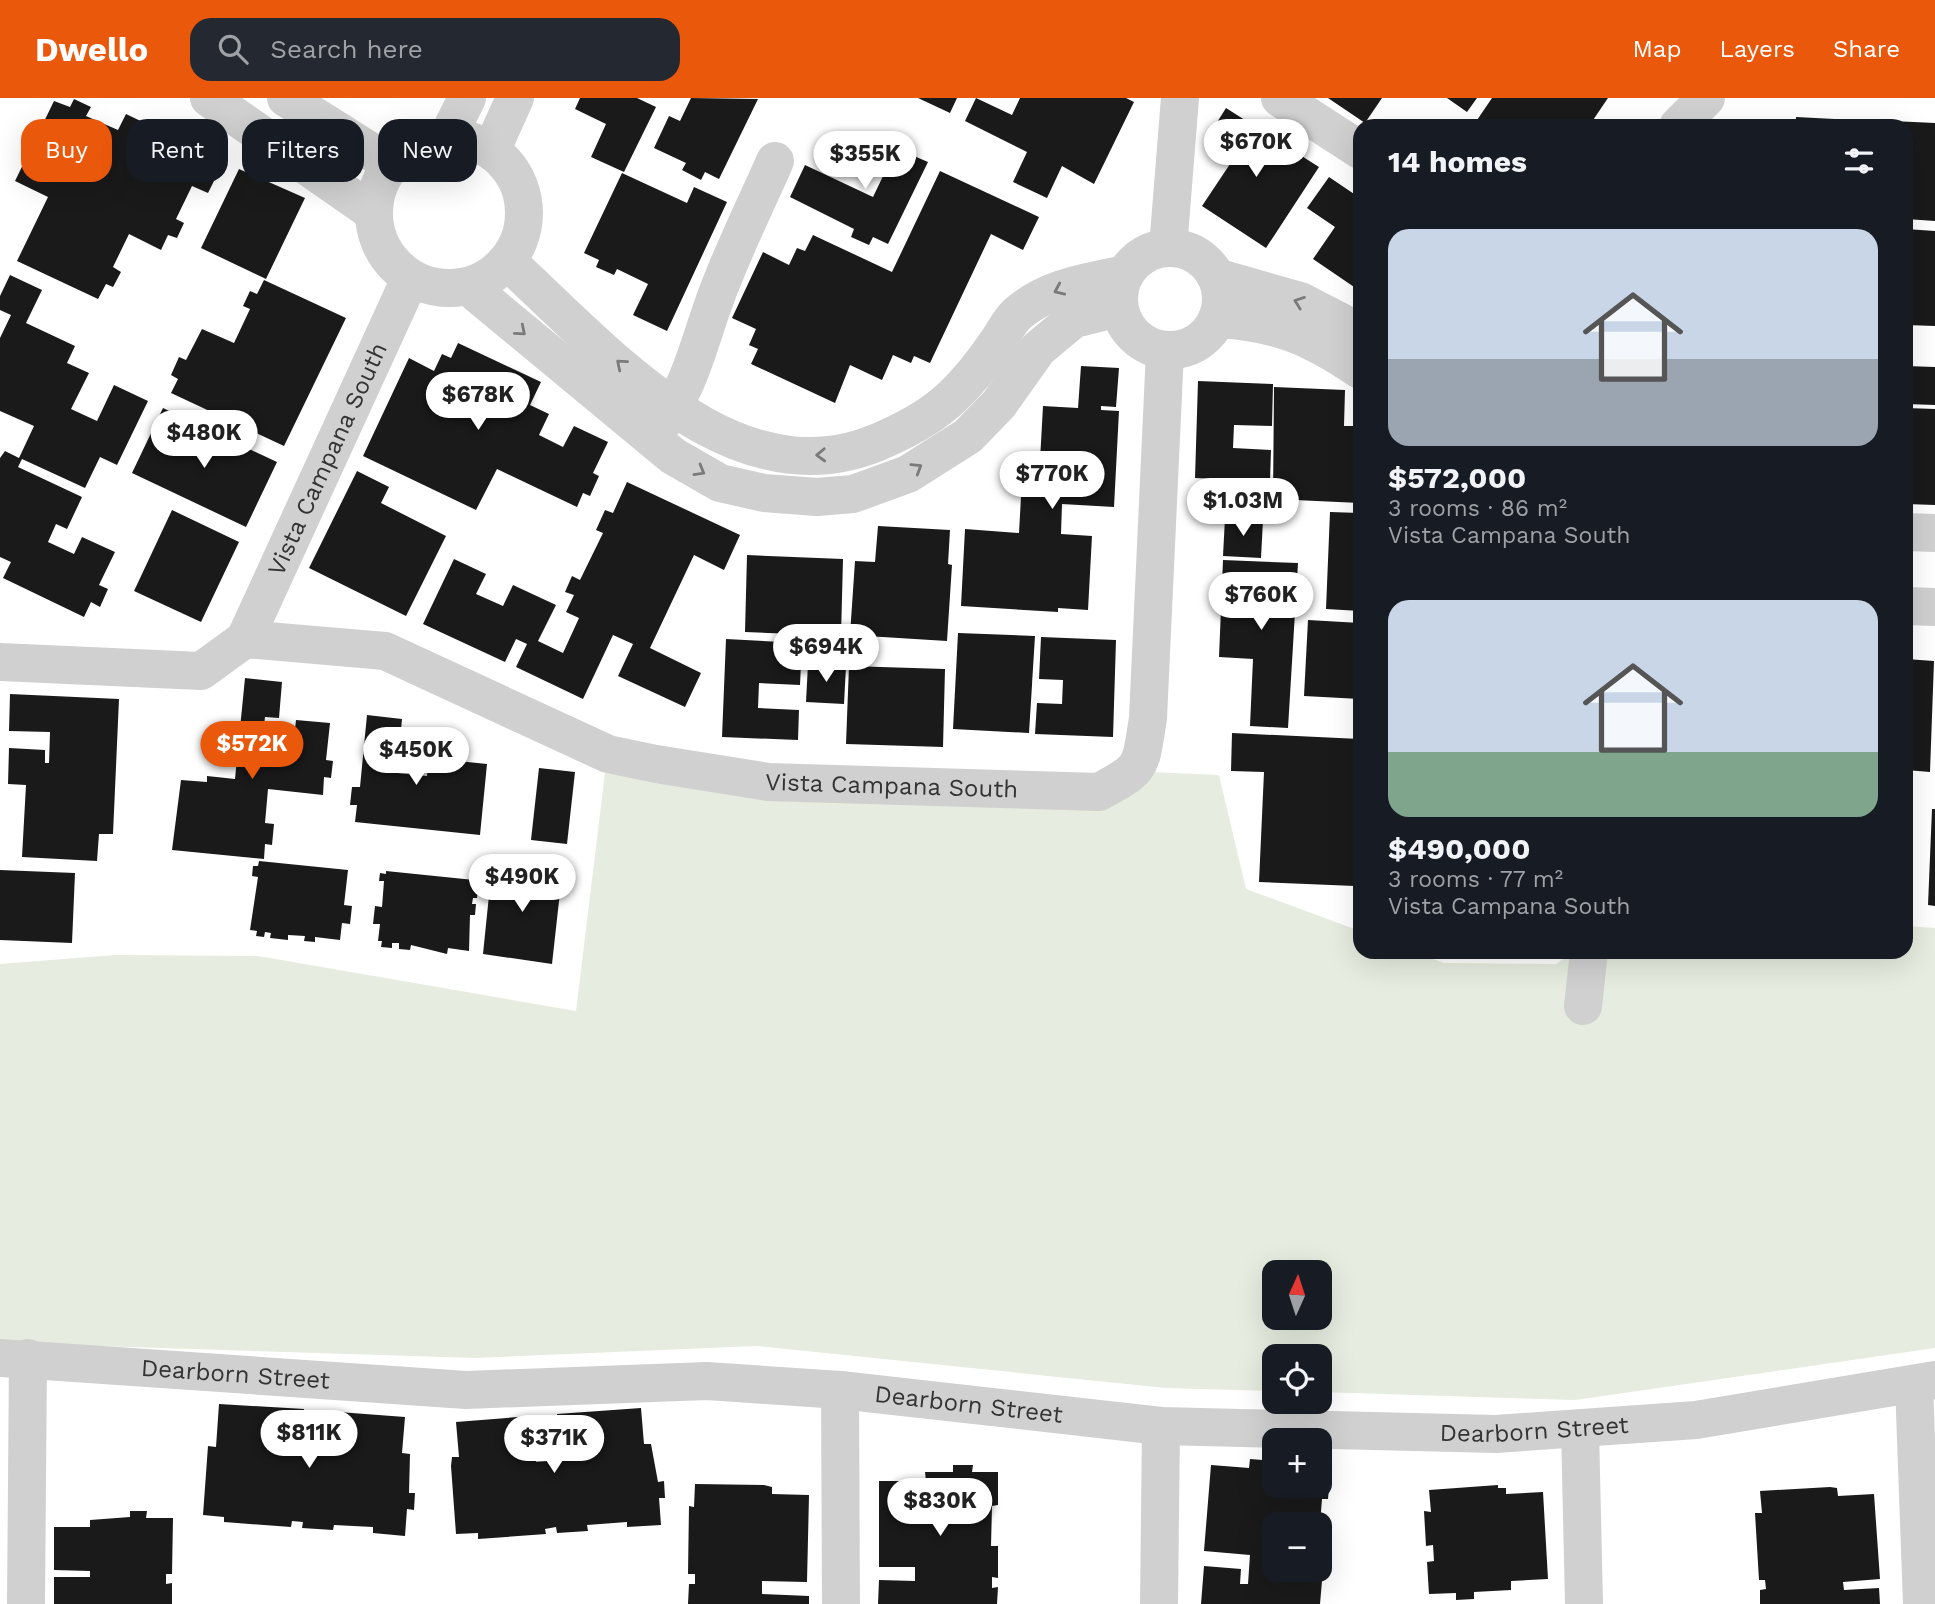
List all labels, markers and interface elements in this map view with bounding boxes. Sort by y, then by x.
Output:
search box [190,18,680,81]
text: Dwello [35,30,148,69]
icon: search [214,30,252,68]
text: Search here [270,34,423,64]
text: Map [1633,35,1681,63]
text: Layers [1719,35,1795,63]
text: Share [1833,35,1900,63]
chip: Buy [21,119,112,182]
chip: Rent [126,119,228,182]
chip: Filters [242,119,364,182]
chip: New [378,119,477,182]
pin: $670K [1207,120,1305,179]
text: $670K [1220,128,1292,155]
pin: $355K [816,132,914,191]
text: $355K [829,140,901,167]
icon: filters [1840,142,1878,180]
text: 14 homes [1388,144,1527,179]
icon: home [1570,274,1696,400]
one-way arrow [1054,282,1066,296]
one-way arrow [1293,296,1305,310]
one-way arrow [513,323,526,335]
street label: Vista Campana South [262,338,393,580]
one-way arrow [616,360,629,372]
pin: $678K [429,372,527,432]
text: $678K [442,381,514,408]
pin: $480K [155,410,253,470]
text: $480K [167,419,241,446]
one-way arrow [816,447,826,463]
pin: $770K [1003,452,1101,511]
text: $770K [1016,460,1088,487]
text: $572,000 [1388,460,1526,495]
one-way arrow [692,463,705,476]
one-way arrow [910,464,923,477]
pin: $1.03M [1186,478,1300,538]
text: $1.03M [1203,487,1283,514]
text: 3 rooms · 86 m² [1388,495,1567,522]
text: Vista Campana South [1388,522,1630,549]
pin: $760K [1212,573,1310,632]
text: $760K [1224,581,1298,608]
pin: $694K [777,624,875,684]
text: $694K [789,633,863,660]
icon: home [1570,645,1696,771]
pin: $572K [203,722,301,781]
pin: $450K [367,728,465,787]
text: $572K [216,730,288,757]
text: $450K [379,736,453,763]
street label: Vista Campana South [765,768,1019,804]
text: $490,000 [1388,831,1531,866]
pin: $490K [473,854,571,914]
text: $490K [485,863,559,890]
text: 3 rooms · 77 m² [1388,866,1563,893]
text: Vista Campana South [1388,893,1630,920]
north arrow [1262,1260,1332,1330]
map controls [1262,1260,1332,1582]
button: locate [1262,1344,1332,1414]
street label: Dearborn Street [140,1354,331,1395]
street label: Dearborn Street [873,1380,1064,1429]
pin: $811K [260,1410,358,1470]
street label: Dearborn Street [1439,1411,1630,1448]
pin: $371K [505,1416,603,1475]
text: $811K [277,1419,341,1446]
text: $371K [520,1424,588,1451]
button: + [1262,1428,1332,1498]
pin: $830K [891,1478,989,1538]
text: $830K [903,1487,977,1514]
button: − [1262,1512,1332,1582]

